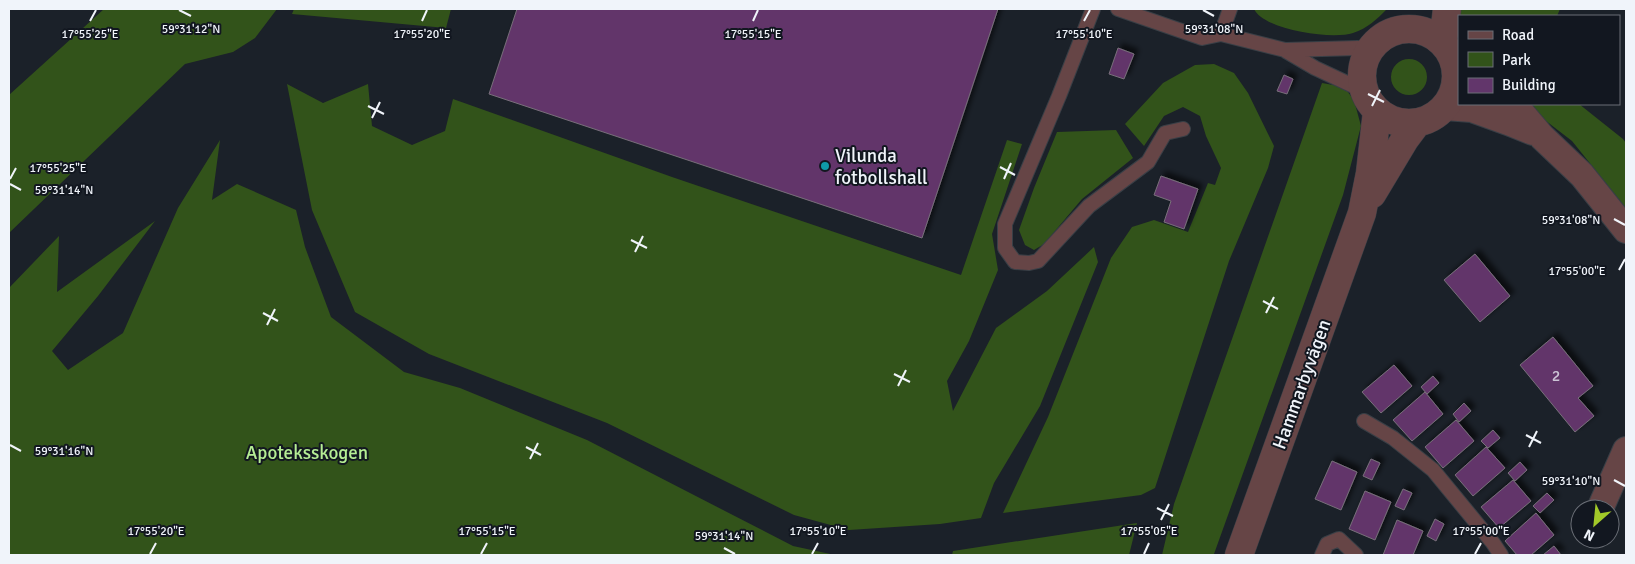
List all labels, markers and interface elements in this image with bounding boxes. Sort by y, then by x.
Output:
legend [1458,15,1620,105]
text: 59°31'12"N [162,22,220,37]
text: 59°31'08"N [1185,22,1243,37]
text: Road [1502,26,1534,44]
text: 17°55'25"E [61,27,119,42]
text: 17°55'20"E [393,27,451,42]
text: 17°55'15"E [724,27,782,42]
text: 17°55'10"E [1055,27,1113,42]
text: Park [1502,51,1531,69]
text: Building [1502,76,1556,94]
place label: Vilunda fotbollshall [835,144,928,190]
marker: Vilunda fotbollshall [819,160,831,172]
text: 17°55'25"E [29,161,87,176]
text: 59°31'14"N [35,183,93,198]
text: 59°31'08"N [1542,213,1600,228]
text: 17°55'00"E [1548,264,1606,279]
street label: Hammarbyvägen [1267,316,1337,453]
house number: 2 [1552,366,1560,386]
park label: Apoteksskogen [246,441,368,465]
text: 59°31'16"N [35,444,93,459]
text: 59°31'10"N [1542,474,1600,489]
north arrow [1570,499,1620,549]
text: 17°55'20"E [127,524,185,539]
text: 17°55'15"E [458,524,516,539]
text: 17°55'10"E [789,524,847,539]
text: 17°55'05"E [1120,524,1178,539]
text: 17°55'00"E [1452,524,1510,539]
text: N [1581,525,1598,545]
text: 59°31'14"N [695,529,753,544]

